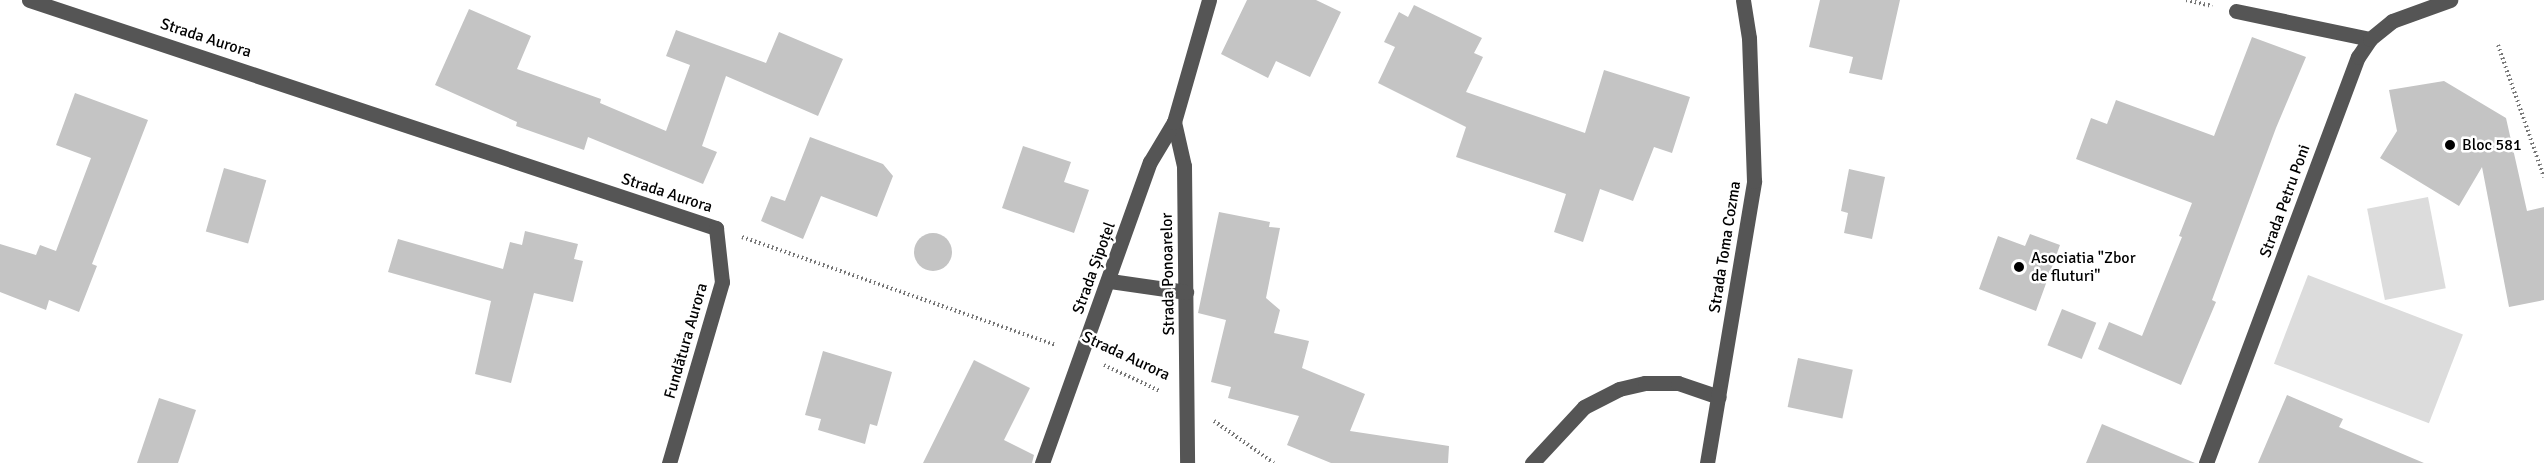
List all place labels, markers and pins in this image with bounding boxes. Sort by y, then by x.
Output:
place label: Bloc 581 [2462,135,2522,155]
marker: Bloc 581 [2443,138,2457,152]
place label: Asociatia "Zbor de fluturi" [2031,248,2136,286]
marker: Asociatia "Zbor de fluturi" [2012,260,2026,274]

